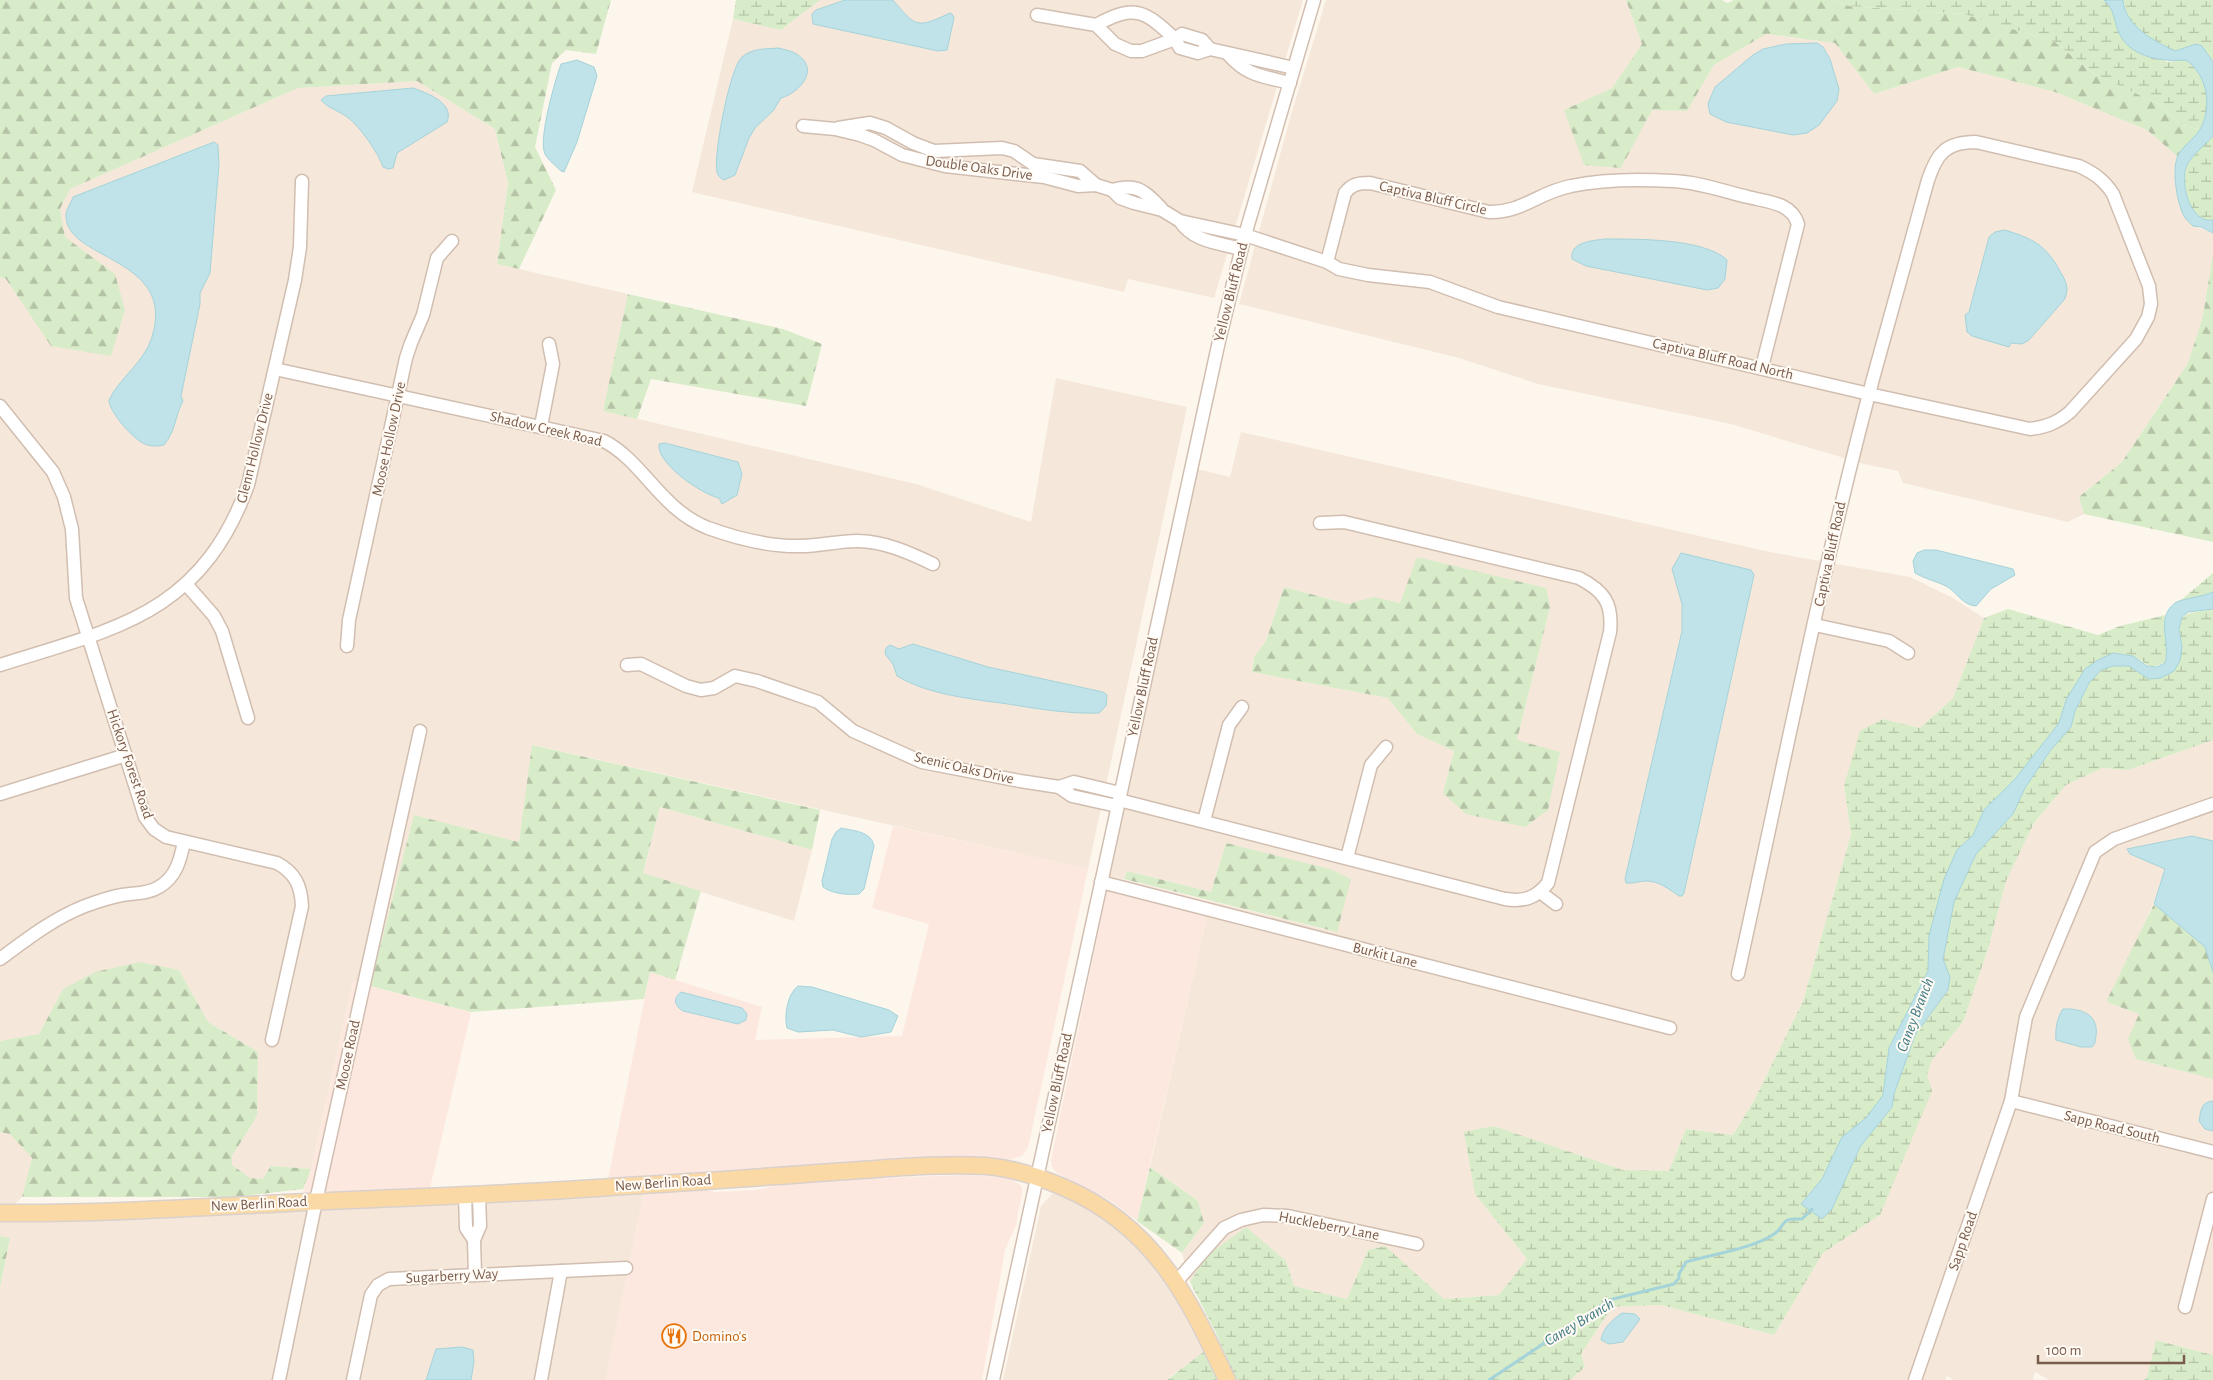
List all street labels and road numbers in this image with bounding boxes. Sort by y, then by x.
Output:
street label: Double Oaks Drive [924,153,1034,183]
street label: Captiva Bluff Circle [1378,178,1488,218]
street label: Yellow Bluff Road [1211,241,1251,343]
street label: Captiva Bluff Road North [1651,335,1795,383]
street label: Moose Hollow Drive [370,380,409,498]
street label: Glenn Hollow Drive [234,391,276,505]
street label: Shadow Creek Road [489,409,604,449]
street label: Captiva Bluff Road [1812,500,1848,608]
street label: Yellow Bluff Road [1125,635,1161,738]
street label: Hickory Forest Road [104,707,156,821]
street label: Scenic Oaks Drive [913,749,1015,787]
street label: Burkit Lane [1351,940,1419,970]
street label: Moose Road [333,1018,363,1091]
street label: Yellow Bluff Road [1039,1031,1075,1134]
street label: Sapp Road South [2063,1108,2161,1146]
street label: New Berlin Road [614,1172,712,1194]
street label: New Berlin Road [210,1194,308,1214]
street label: Huckleberry Lane [1277,1209,1381,1243]
street label: Sapp Road [1946,1209,1980,1272]
street label: Sugarberry Way [405,1266,499,1286]

